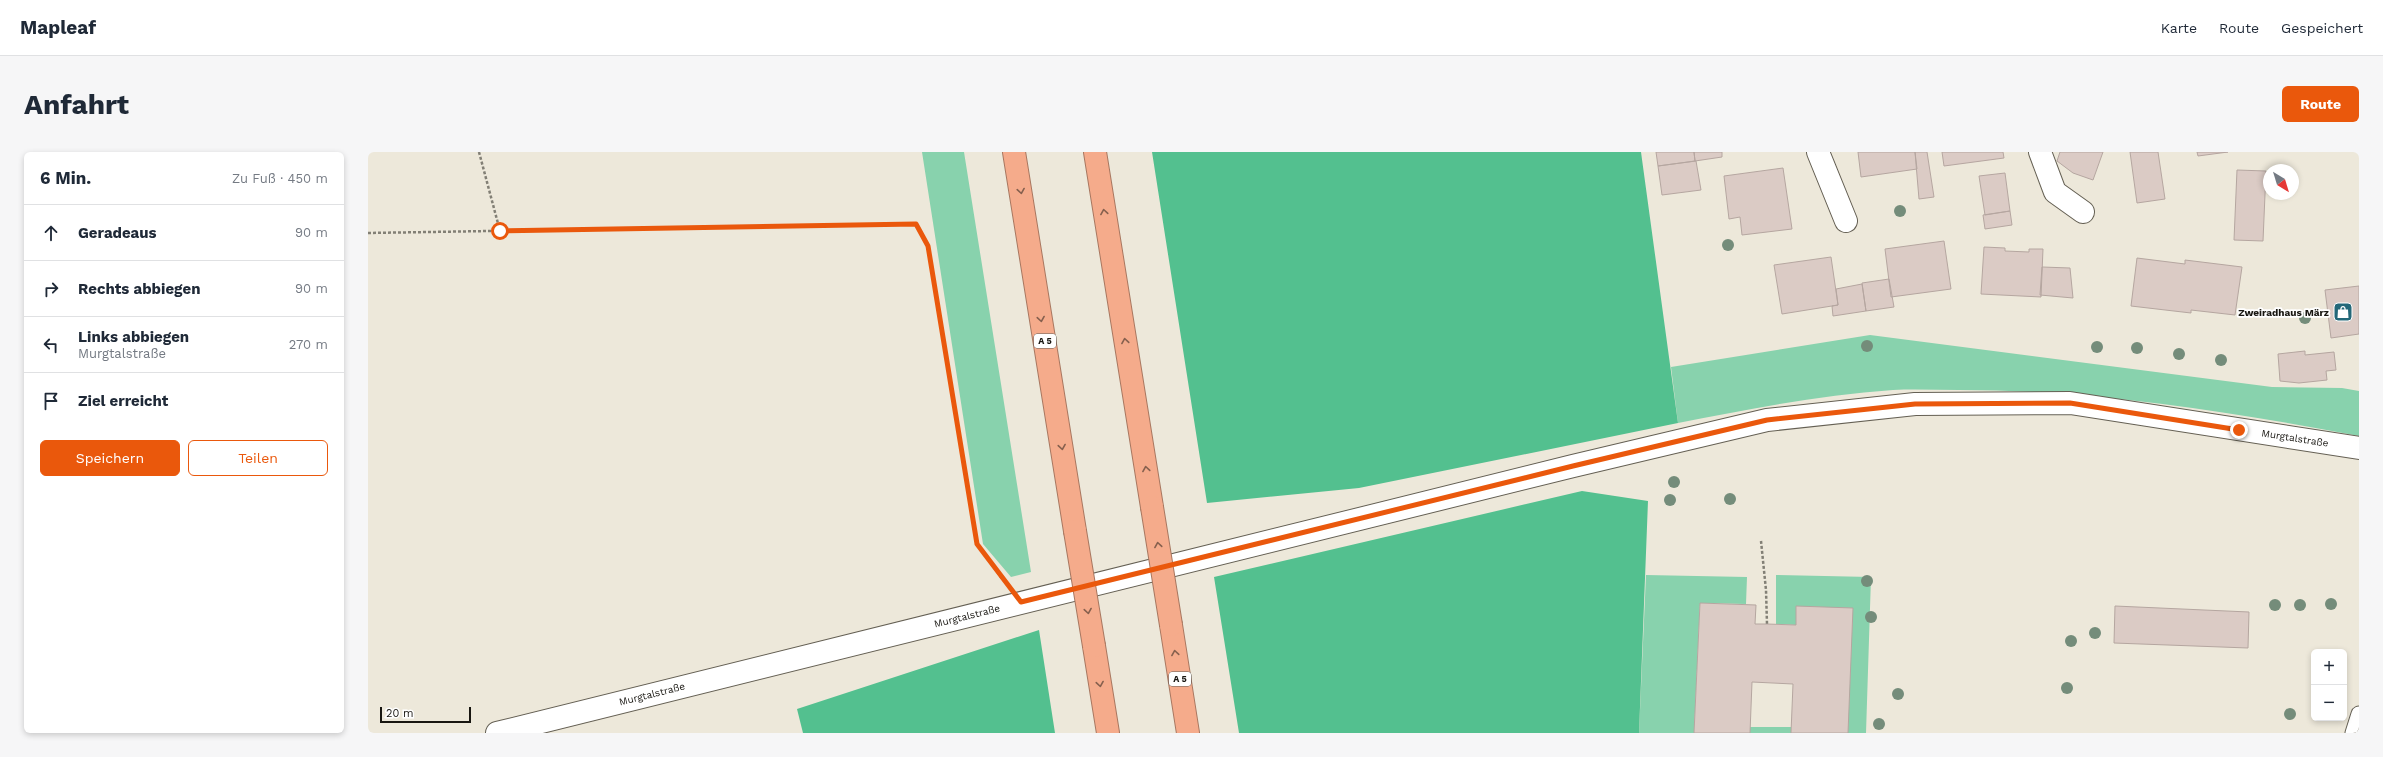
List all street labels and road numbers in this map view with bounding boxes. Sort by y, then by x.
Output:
road number: A 5 [1034,334,1056,348]
street label: Murgtalstraße [2261,427,2330,449]
street label: Murgtalstraße [933,602,1001,630]
road number: A 5 [1169,672,1191,686]
street label: Murgtalstraße [618,680,686,708]

